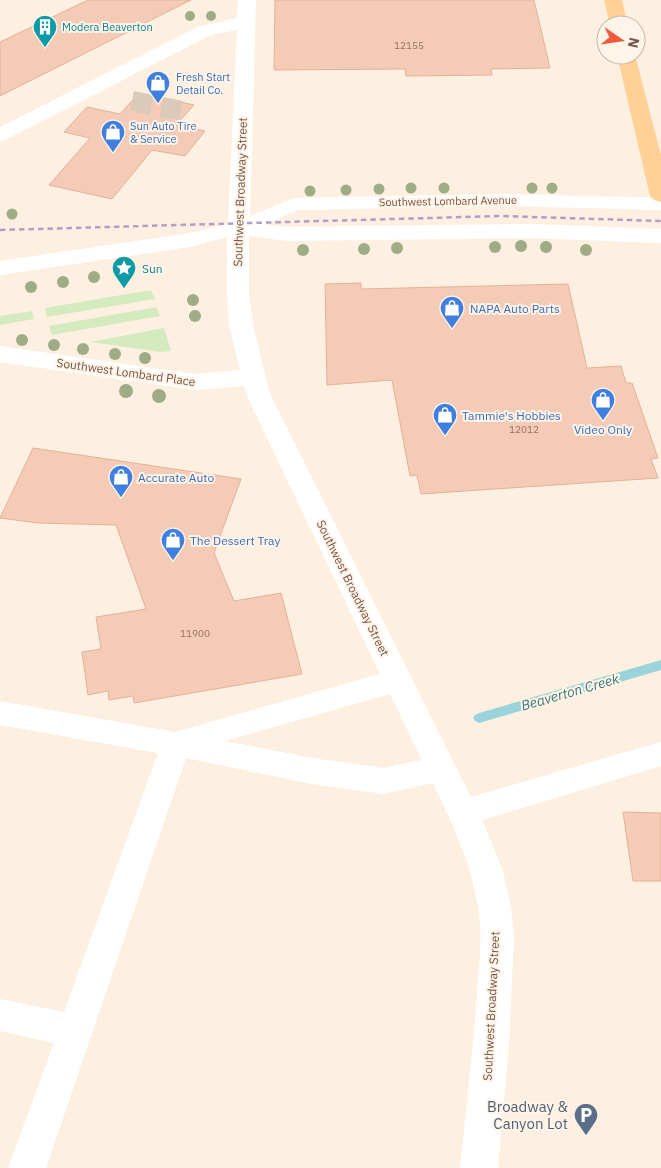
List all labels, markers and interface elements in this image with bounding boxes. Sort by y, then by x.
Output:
building icon: Modera Beaverton [32,14,58,48]
north arrow [596,15,646,65]
place label: Modera Beaverton [62,20,153,34]
text: N [624,36,644,50]
house number: 12155 [394,39,424,52]
shop icon: Fresh Start Detail Co. [145,70,171,104]
place label: Fresh Start Detail Co. [176,70,230,97]
street label: Southwest Broadway Street [230,117,250,267]
shop icon: Sun Auto Tire & Service [100,119,126,153]
place label: Sun Auto Tire & Service [130,119,196,146]
street label: Southwest Lombard Avenue [379,193,517,209]
place icon: Sun [111,255,137,289]
place label: Sun [142,261,163,276]
shop icon: NAPA Auto Parts [439,295,465,329]
place label: NAPA Auto Parts [470,301,560,316]
street label: Southwest Lombard Place [56,355,197,389]
shop icon: Video Only [590,387,616,421]
shop icon: Tammie's Hobbies [432,402,458,436]
place label: Tammie's Hobbies [462,408,561,423]
place label: Video Only [574,422,632,437]
house number: 12012 [509,423,539,436]
shop icon: Accurate Auto [108,464,134,498]
place label: Accurate Auto [138,470,215,485]
street label: Southwest Broadway Street [313,518,393,658]
shop icon: The Dessert Tray [160,527,186,561]
place label: The Dessert Tray [190,533,280,548]
house number: 11900 [180,627,210,640]
water label: Beaverton Creek [519,669,622,715]
street label: Southwest Broadway Street [480,931,502,1081]
place label: Broadway & Canyon Lot [487,1097,569,1133]
parking icon: Broadway & Canyon Lot [573,1102,599,1136]

